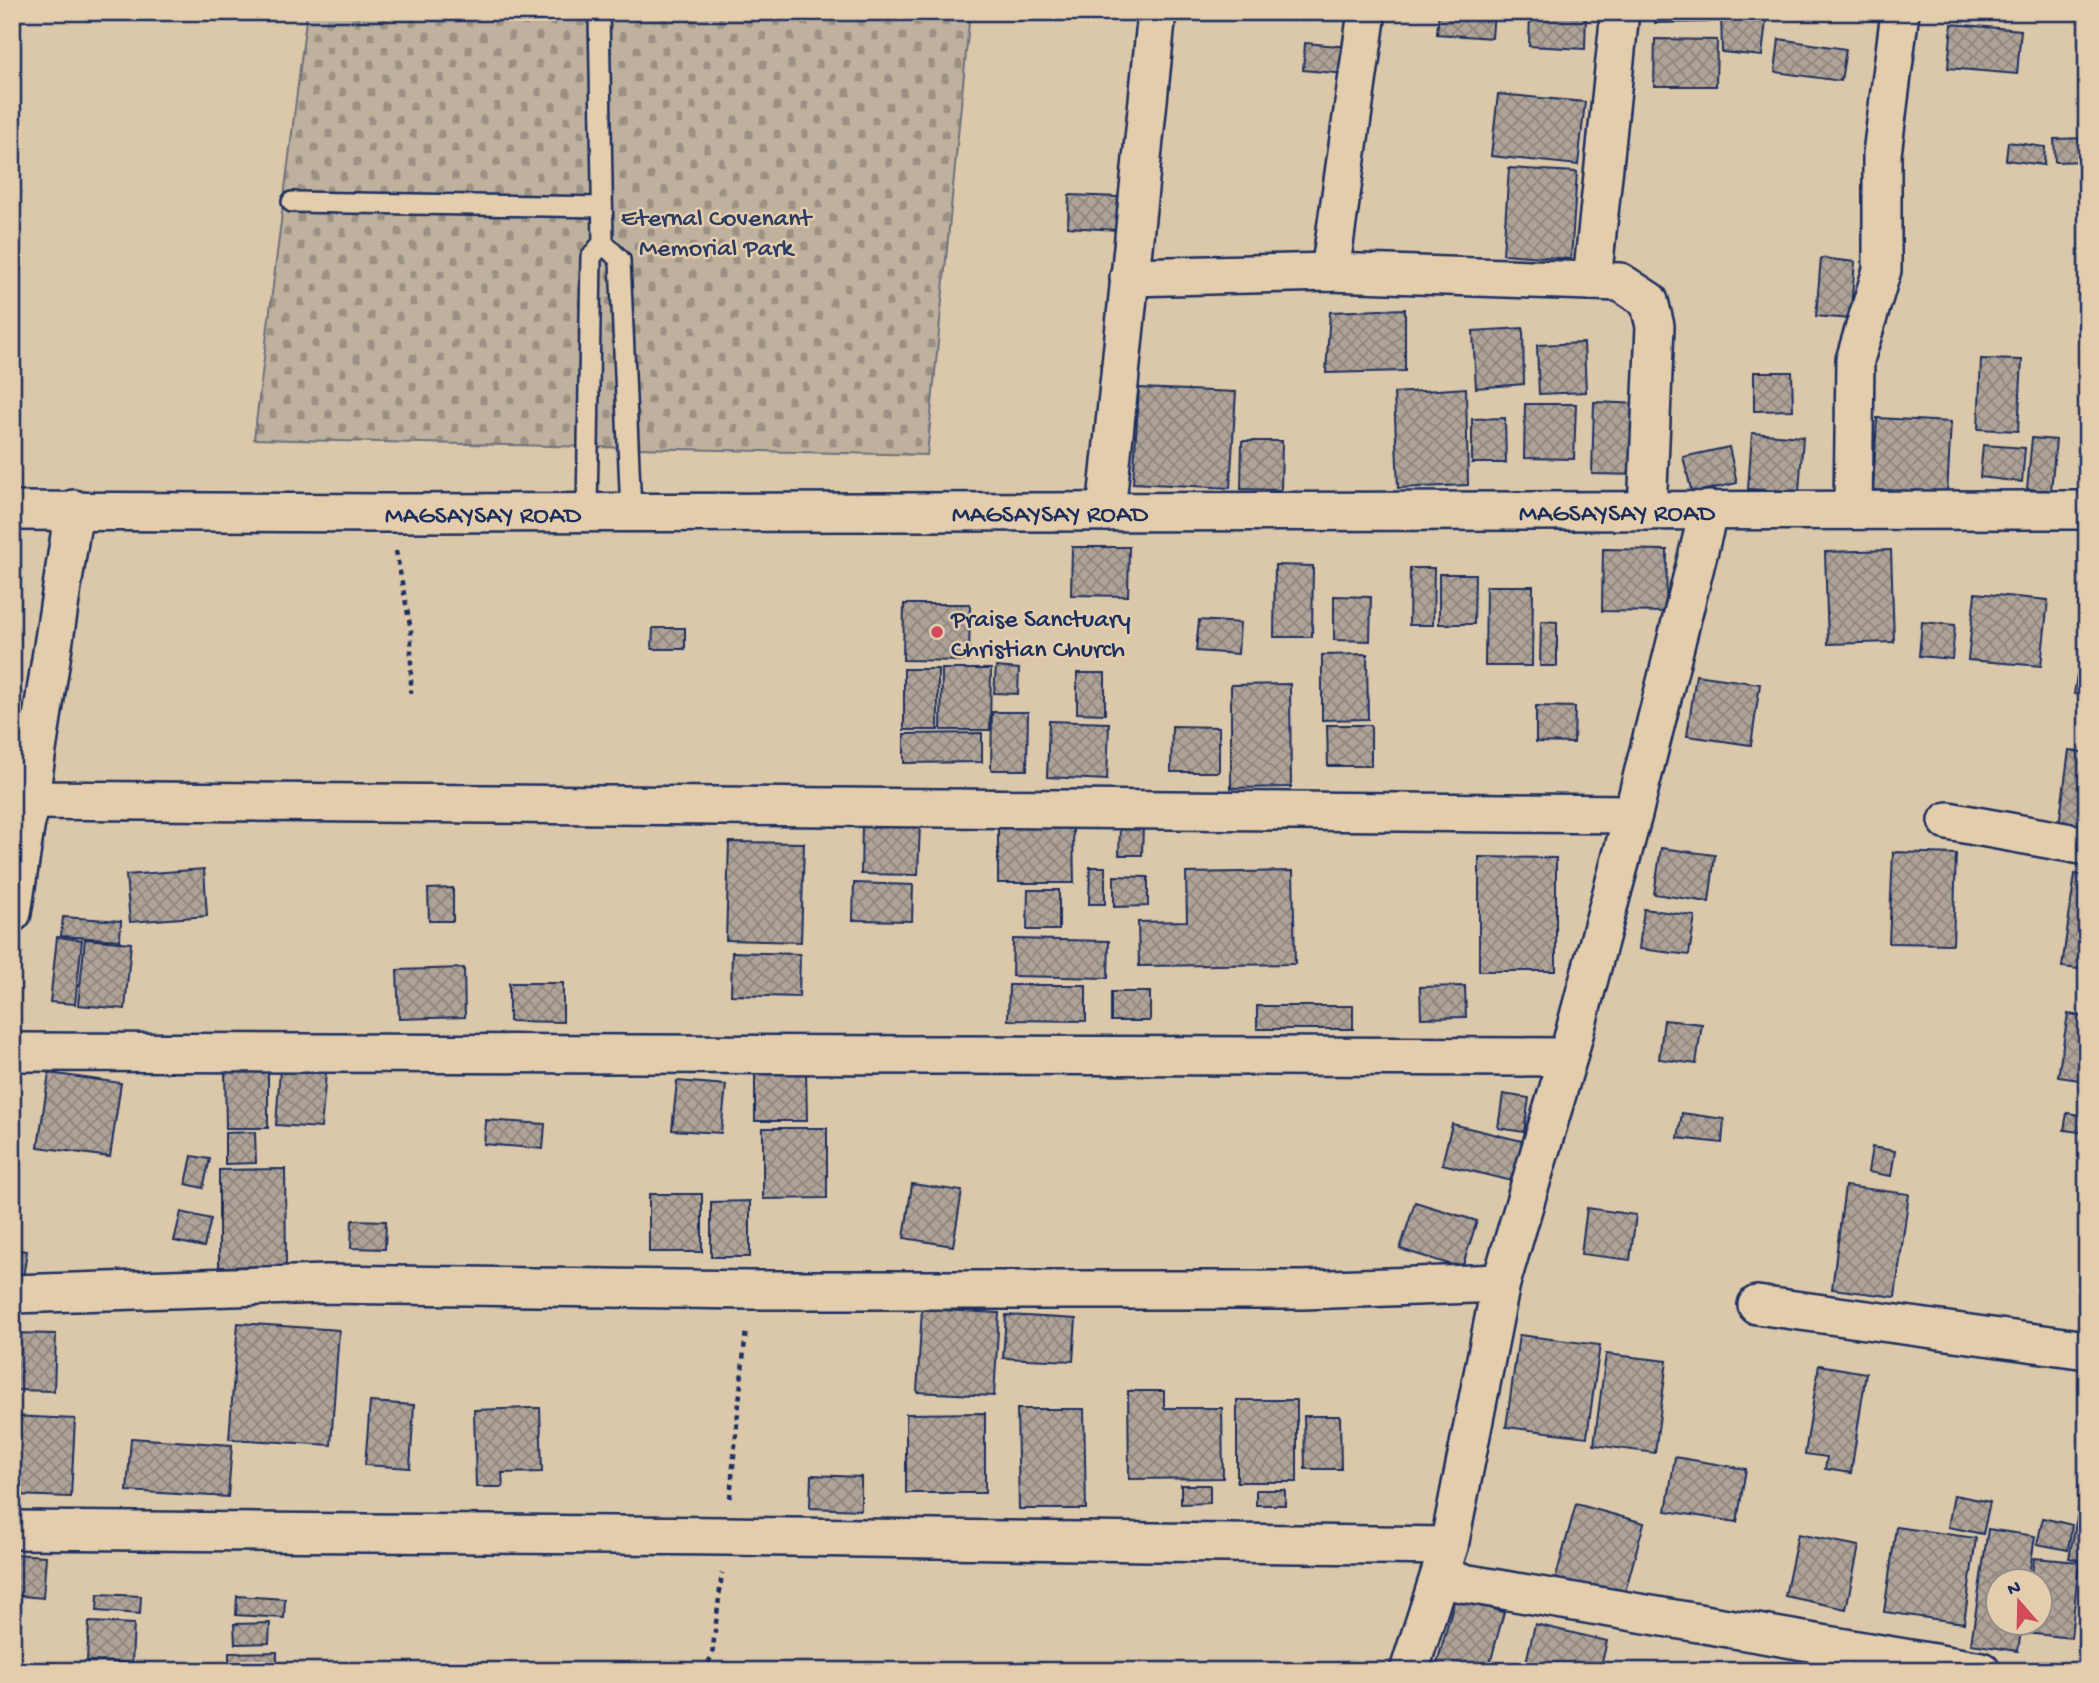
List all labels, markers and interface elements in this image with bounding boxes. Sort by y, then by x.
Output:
park label: Eternal Covenant Memorial Park [621,205,814,266]
street label: MAGSAYSAY ROAD [1519,500,1715,531]
street label: MAGSAYSAY ROAD [952,501,1148,532]
street label: MAGSAYSAY ROAD [385,502,581,533]
place label: Praise Sanctuary Christian Church [950,606,1131,667]
marker: Praise Sanctuary Christian Church [929,624,945,640]
north arrow [1983,1568,2054,1638]
text: N [2005,1576,2024,1602]

